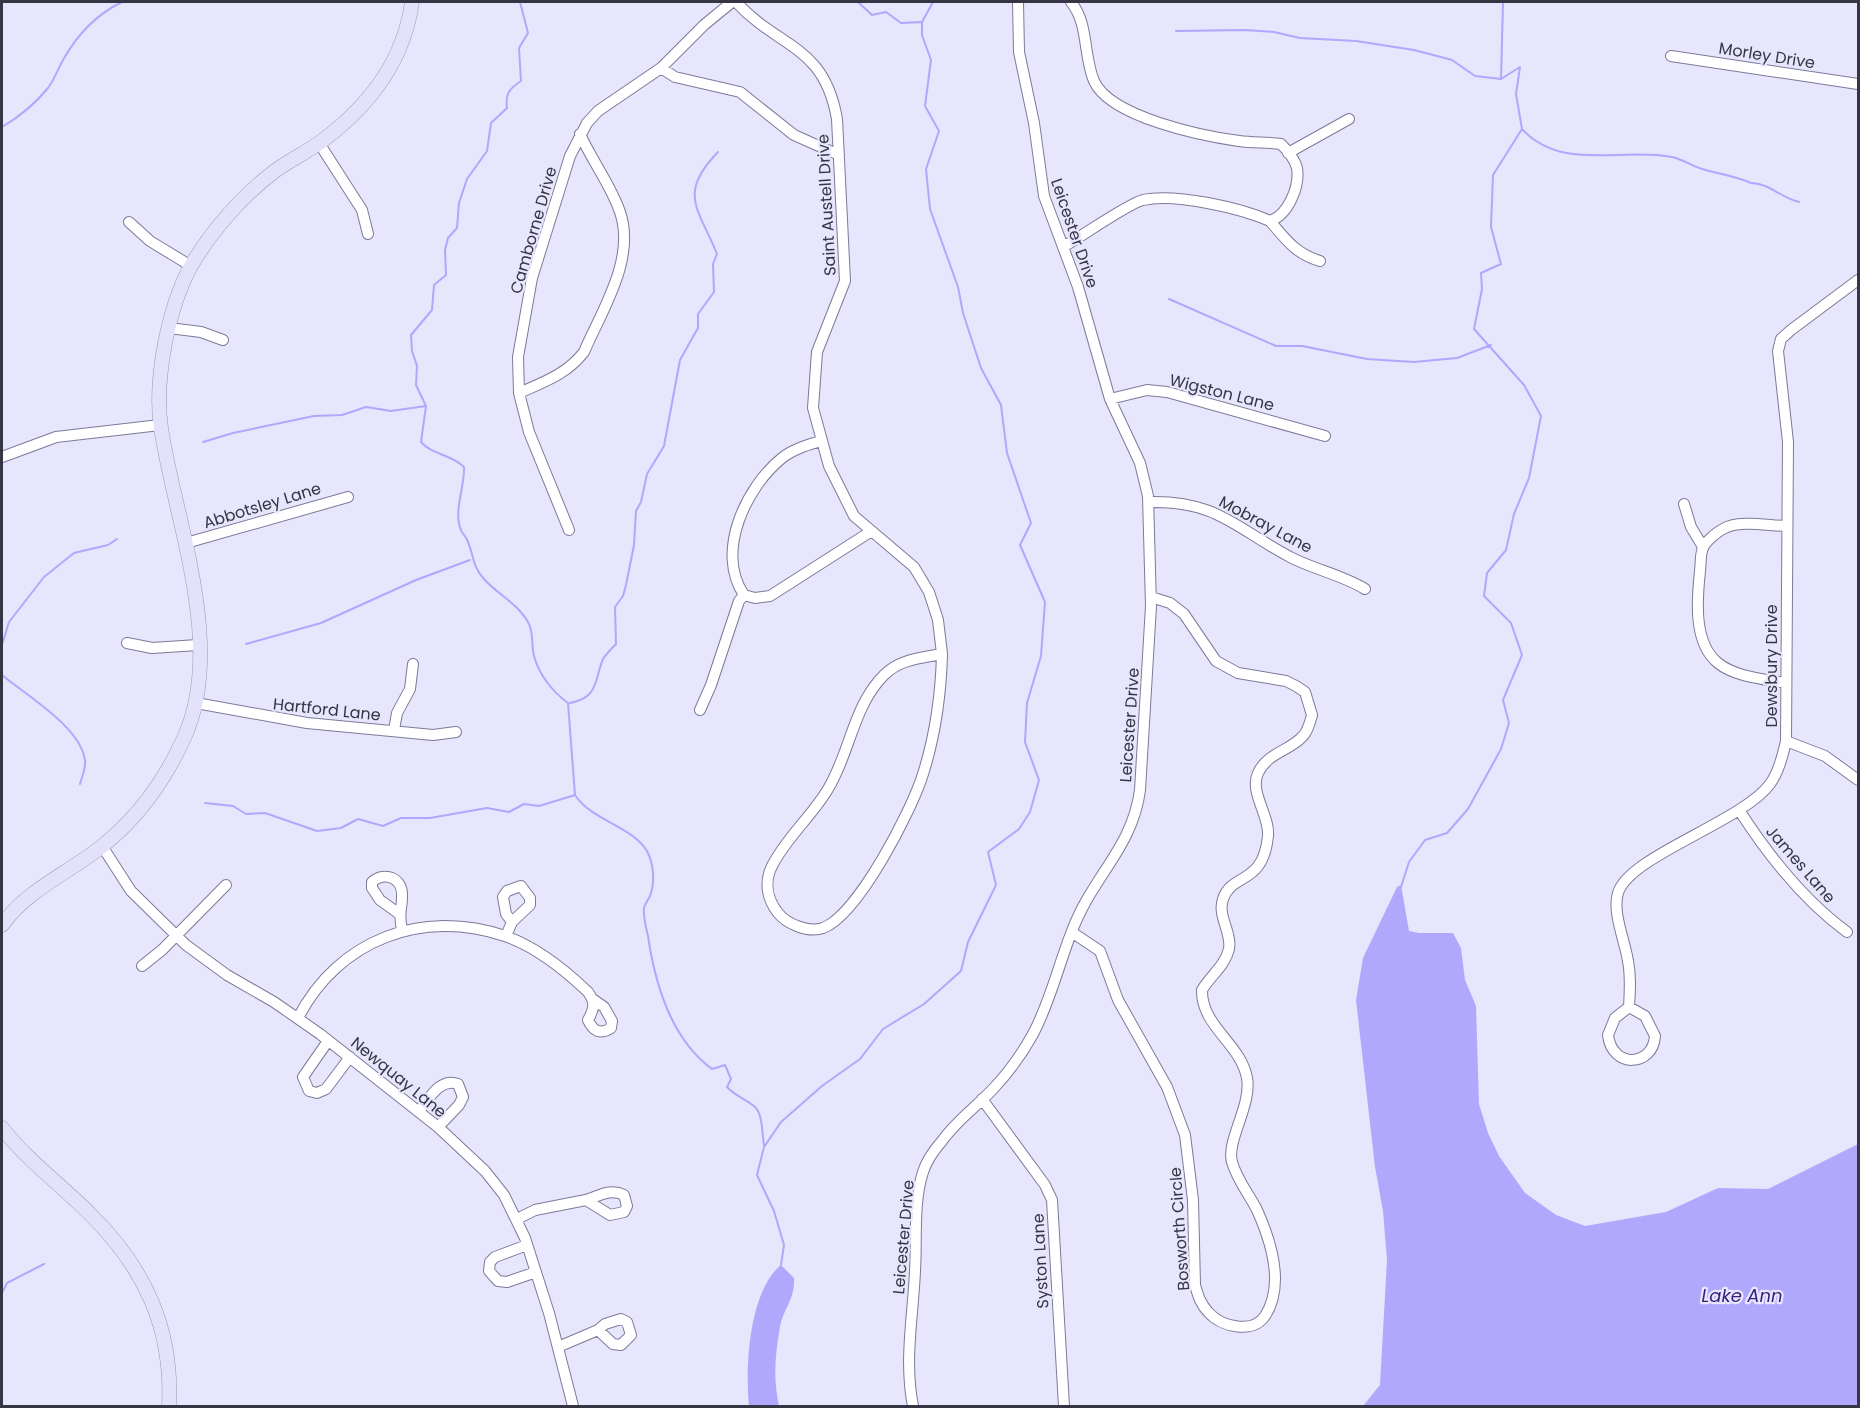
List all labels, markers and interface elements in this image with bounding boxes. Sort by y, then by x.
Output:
street label: Morley Drive [1717,37,1817,74]
street label: Saint Austell Drive [811,133,842,276]
street label: Camborne Drive [504,164,563,296]
street label: Leicester Drive [1045,175,1104,291]
street label: Wigston Lane [1167,368,1277,417]
street label: Abbotsley Lane [201,477,324,534]
street label: Mobray Lane [1215,490,1317,559]
street label: Dewsbury Drive [1760,604,1783,728]
street label: Leicester Drive [1114,667,1145,783]
street label: Hartford Lane [272,692,382,727]
street label: James Lane [1760,820,1841,908]
street label: Newquay Lane [346,1032,452,1123]
street label: Bosworth Circle [1164,1166,1195,1292]
street label: Leicester Drive [887,1179,920,1295]
street label: Syston Lane [1027,1213,1054,1309]
water label: Lake Ann [1702,1283,1782,1308]

